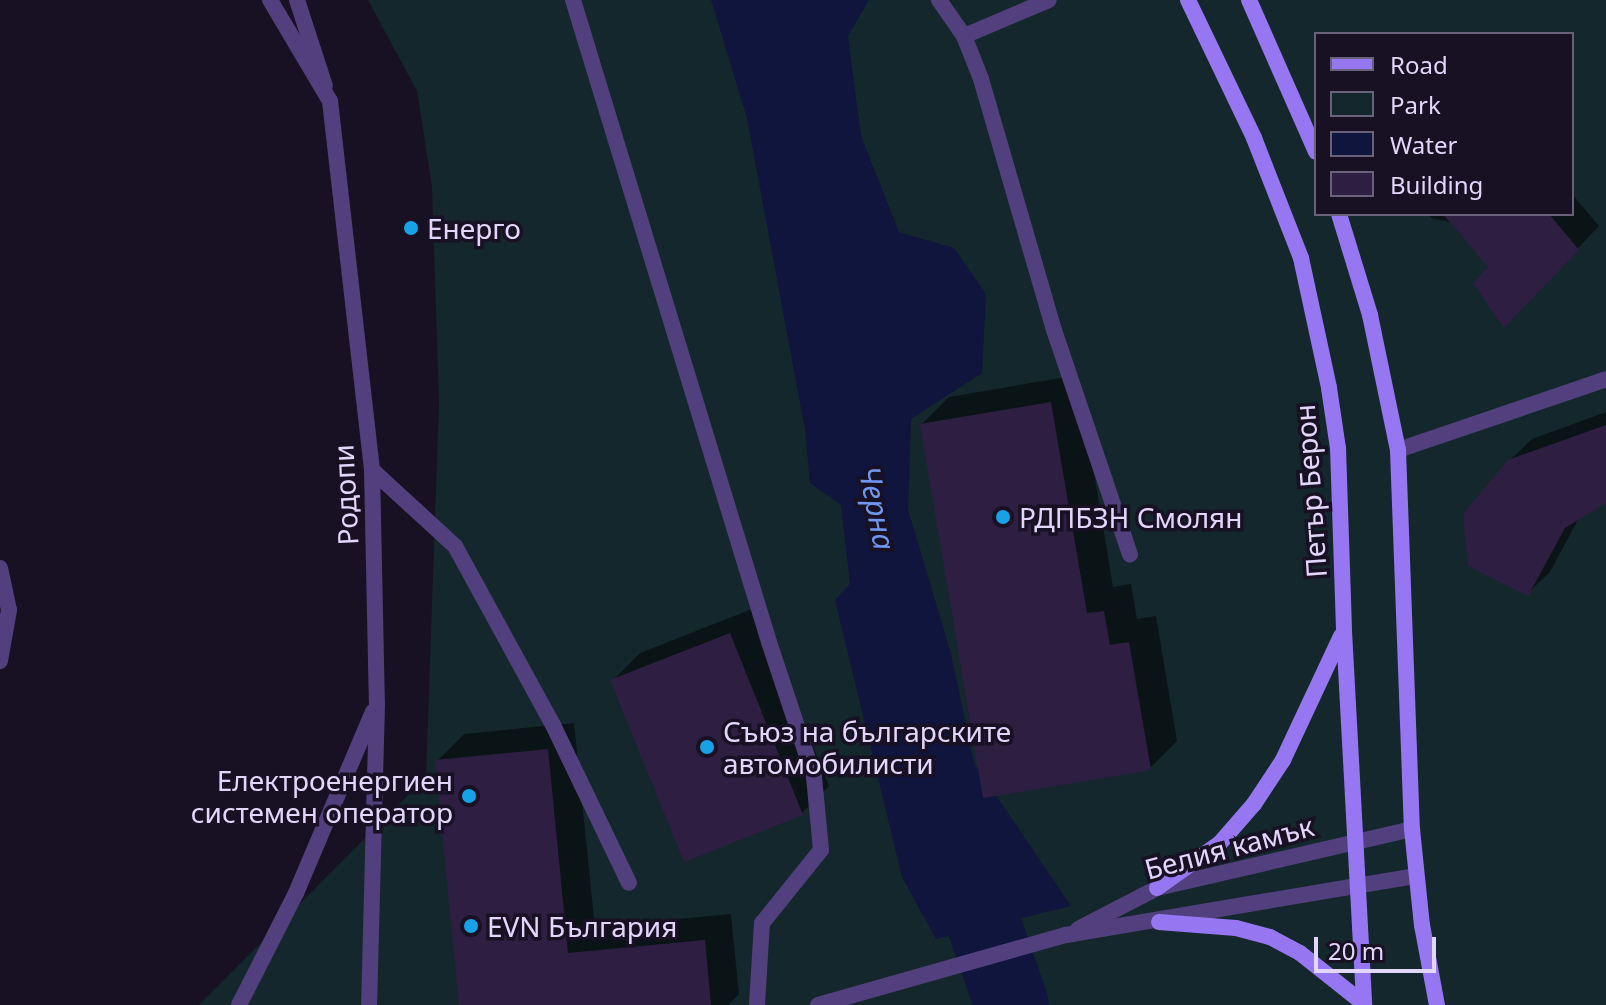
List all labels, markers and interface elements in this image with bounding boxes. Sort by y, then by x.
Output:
legend [1314,32,1574,216]
text: Road [1390,48,1448,81]
text: Park [1390,88,1441,121]
text: Water [1390,128,1457,161]
text: Building [1390,168,1483,201]
place label: Енерго [427,211,521,245]
marker: Енерго [402,219,420,237]
street label: Петър Берон [1287,403,1333,579]
street label: Родопи [326,444,364,546]
water label: Черна [851,463,903,553]
place label: РДПБЗН Смолян [1019,500,1242,534]
marker: РДПБЗН Смолян [994,508,1012,526]
place label: Съюз на българските автомобилисти [723,714,1011,780]
marker: Съюз на българските автомобилисти [698,738,716,756]
place label: Електроенергиен системен оператор [191,763,453,829]
marker: Електроенергиен системен оператор [460,787,478,805]
street label: Белия камък [1141,808,1317,886]
place label: EVN България [487,909,677,943]
marker: EVN България [462,917,480,935]
scale bar [1318,921,1440,971]
text: 20 m [1328,934,1384,967]

